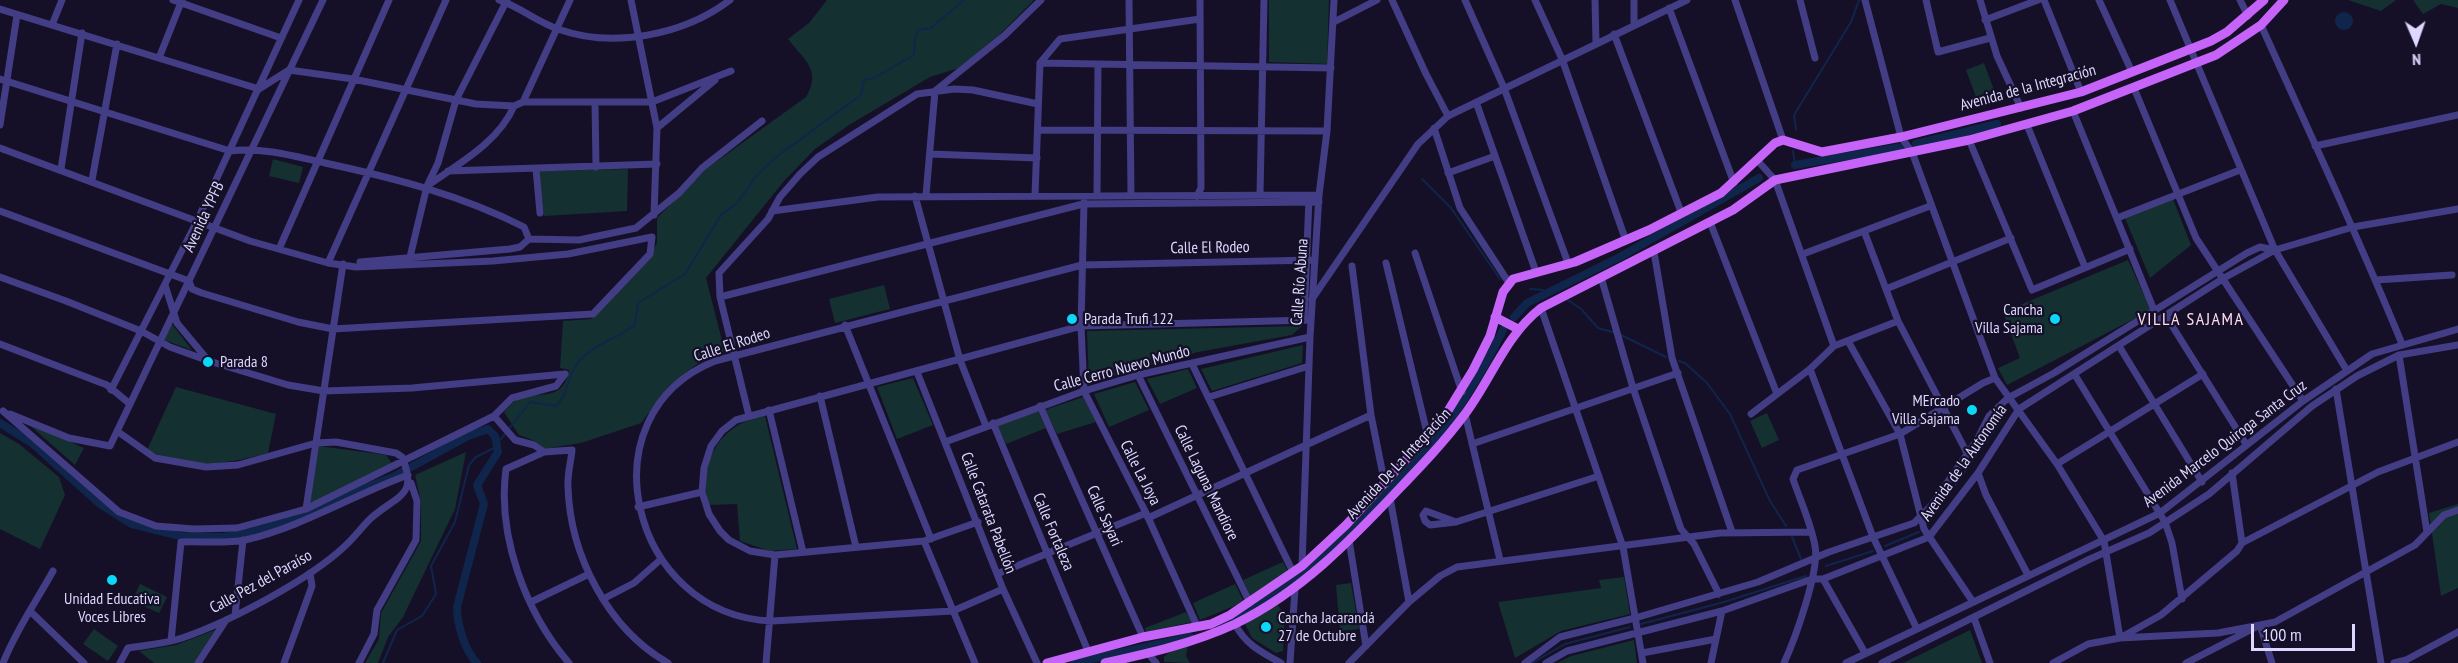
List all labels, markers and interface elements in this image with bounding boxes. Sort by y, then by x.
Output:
north arrow [2386,12,2446,72]
text: N [2412,50,2421,70]
street label: Avenida de la Integración [1958,61,2098,115]
street label: Avenida YPFB [179,179,229,255]
street label: Calle El Rodeo [1170,238,1250,258]
street label: Calle Río Abuna [1287,238,1313,326]
place label: Cancha Villa Sajama [1975,300,2043,338]
place label: Parada Trufi 122 [1084,309,1174,329]
district label: VILLA SAJAMA [2138,309,2244,331]
marker: Parada Trufi 122 [1065,312,1079,326]
marker: Cancha Villa Sajama [2048,312,2062,326]
street label: Calle El Rodeo [691,324,773,366]
street label: Calle Cerro Nuevo Mundo [1052,342,1192,396]
place label: Parada 8 [220,352,268,372]
marker: Parada 8 [201,355,215,369]
street label: Avenida Marcelo Quiroga Santa Cruz [2139,376,2311,512]
place label: MErcado Villa Sajama [1892,391,1960,429]
street label: Avenida de la Autonomía [1917,401,2011,525]
marker: MErcado Villa Sajama [1965,403,1979,417]
street label: Avenida De La Integración [1343,405,1455,523]
street label: Calle Laguna Mandiore [1170,422,1242,544]
street label: Calle La Joya [1116,437,1164,509]
street label: Calle Catarata Pabellón [956,450,1020,576]
street label: Calle Sayari [1082,483,1126,549]
street label: Calle Fortaleza [1028,490,1078,574]
street label: Calle Pez del Paraíso [207,546,315,618]
marker: Unidad Educativa Voces Libres [105,573,119,587]
place label: Unidad Educativa Voces Libres [64,589,160,627]
place label: Cancha Jacarandá 27 de Octubre [1278,608,1375,646]
scale bar [2254,612,2358,650]
marker: Cancha Jacarandá 27 de Octubre [1259,620,1273,634]
text: 100 m [2262,623,2302,646]

